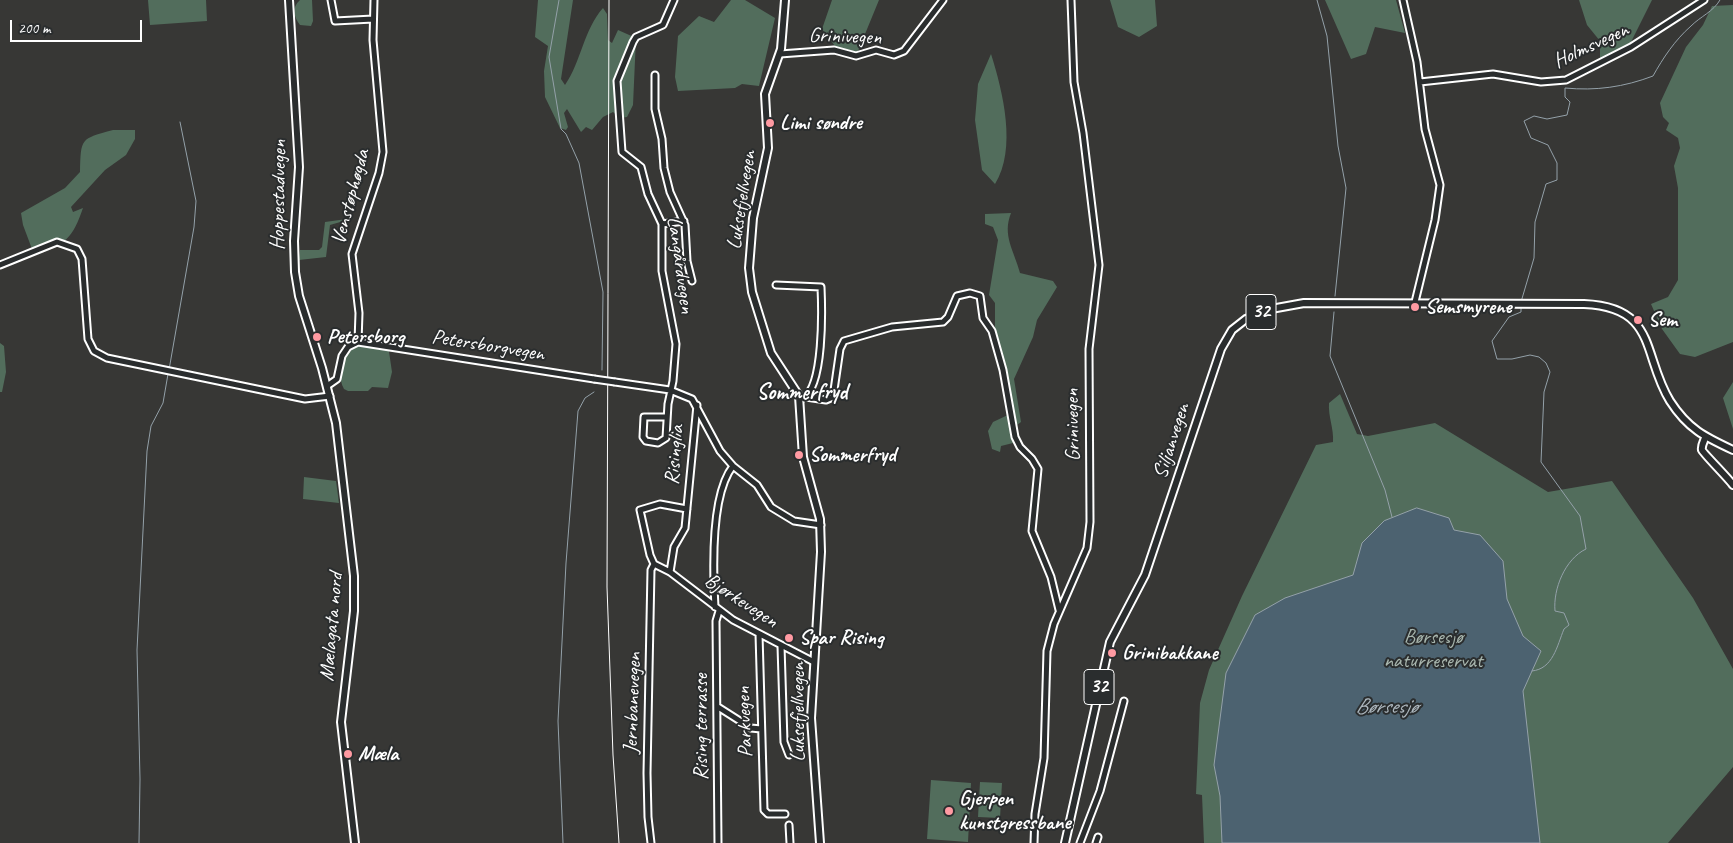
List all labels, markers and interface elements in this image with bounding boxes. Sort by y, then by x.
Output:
scale bar [12,10,145,42]
street label: Holmsvegen [1549,18,1633,74]
text: 200 m [18,19,50,38]
street label: Grinivegen [808,23,882,51]
place label: Limi søndre [780,110,862,136]
marker: Limi søndre [764,117,776,129]
street label: Hoppestadvegen [265,140,293,250]
street label: Venstøphøgda [326,147,376,247]
street label: Luksefjellvegen [722,149,762,251]
street label: Langårdvegen [661,215,699,315]
road number: 32 [1246,294,1276,330]
place label: Semsmyrene [1425,294,1512,320]
marker: Semsmyrene [1409,301,1421,313]
place label: Sem [1648,307,1677,333]
marker: Sem [1632,314,1644,326]
place label: Petersborg [327,324,404,350]
street label: Petersborgvegen [430,325,546,367]
marker: Petersborg [311,331,323,343]
district label: Sommerfryd [757,380,847,406]
street label: Grinivegen [1060,388,1086,462]
street label: Siljanvegen [1148,400,1196,482]
street label: Risinglia [660,424,690,486]
place label: Sommerfryd [809,442,896,468]
marker: Sommerfryd [793,449,805,461]
street label: Bjørkevegen [700,568,782,634]
street label: Mælagata nord [315,572,349,682]
park label: Børsesjø naturreservat [1383,624,1483,674]
place label: Spar Rising [799,625,884,651]
marker: Spar Rising [783,632,795,644]
place label: Grinibakkane [1122,640,1218,666]
marker: Grinibakkane [1106,647,1118,659]
street label: Jernbanevegen [619,652,647,754]
street label: Luksefjellvegen [785,662,811,762]
road number: 32 [1084,670,1114,704]
street label: Rising terrasse [688,674,714,780]
street label: Parkvegen [731,686,759,758]
water label: Børsesjø [1355,694,1417,720]
place label: Mæla [358,741,398,767]
marker: Mæla [342,748,354,760]
place label: Gjerpen kunstgressbane [959,786,1070,836]
marker: Gjerpen kunstgressbane [943,805,955,817]

